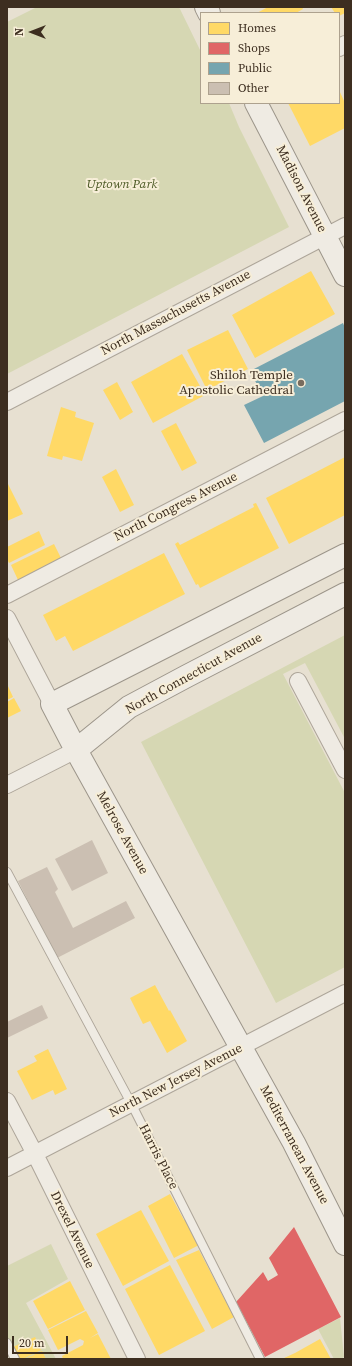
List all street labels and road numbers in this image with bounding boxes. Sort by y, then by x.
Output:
street label: Madison Avenue [272,143,330,235]
street label: North Massachusetts Avenue [99,267,253,359]
street label: North Congress Avenue [112,469,240,545]
street label: North Connecticut Avenue [123,630,265,718]
street label: Melrose Avenue [93,789,151,877]
street label: North New Jersey Avenue [107,1041,245,1121]
street label: Mediterranean Avenue [256,1083,332,1207]
street label: Harris Place [135,1122,181,1192]
street label: Drexel Avenue [47,1189,97,1271]

